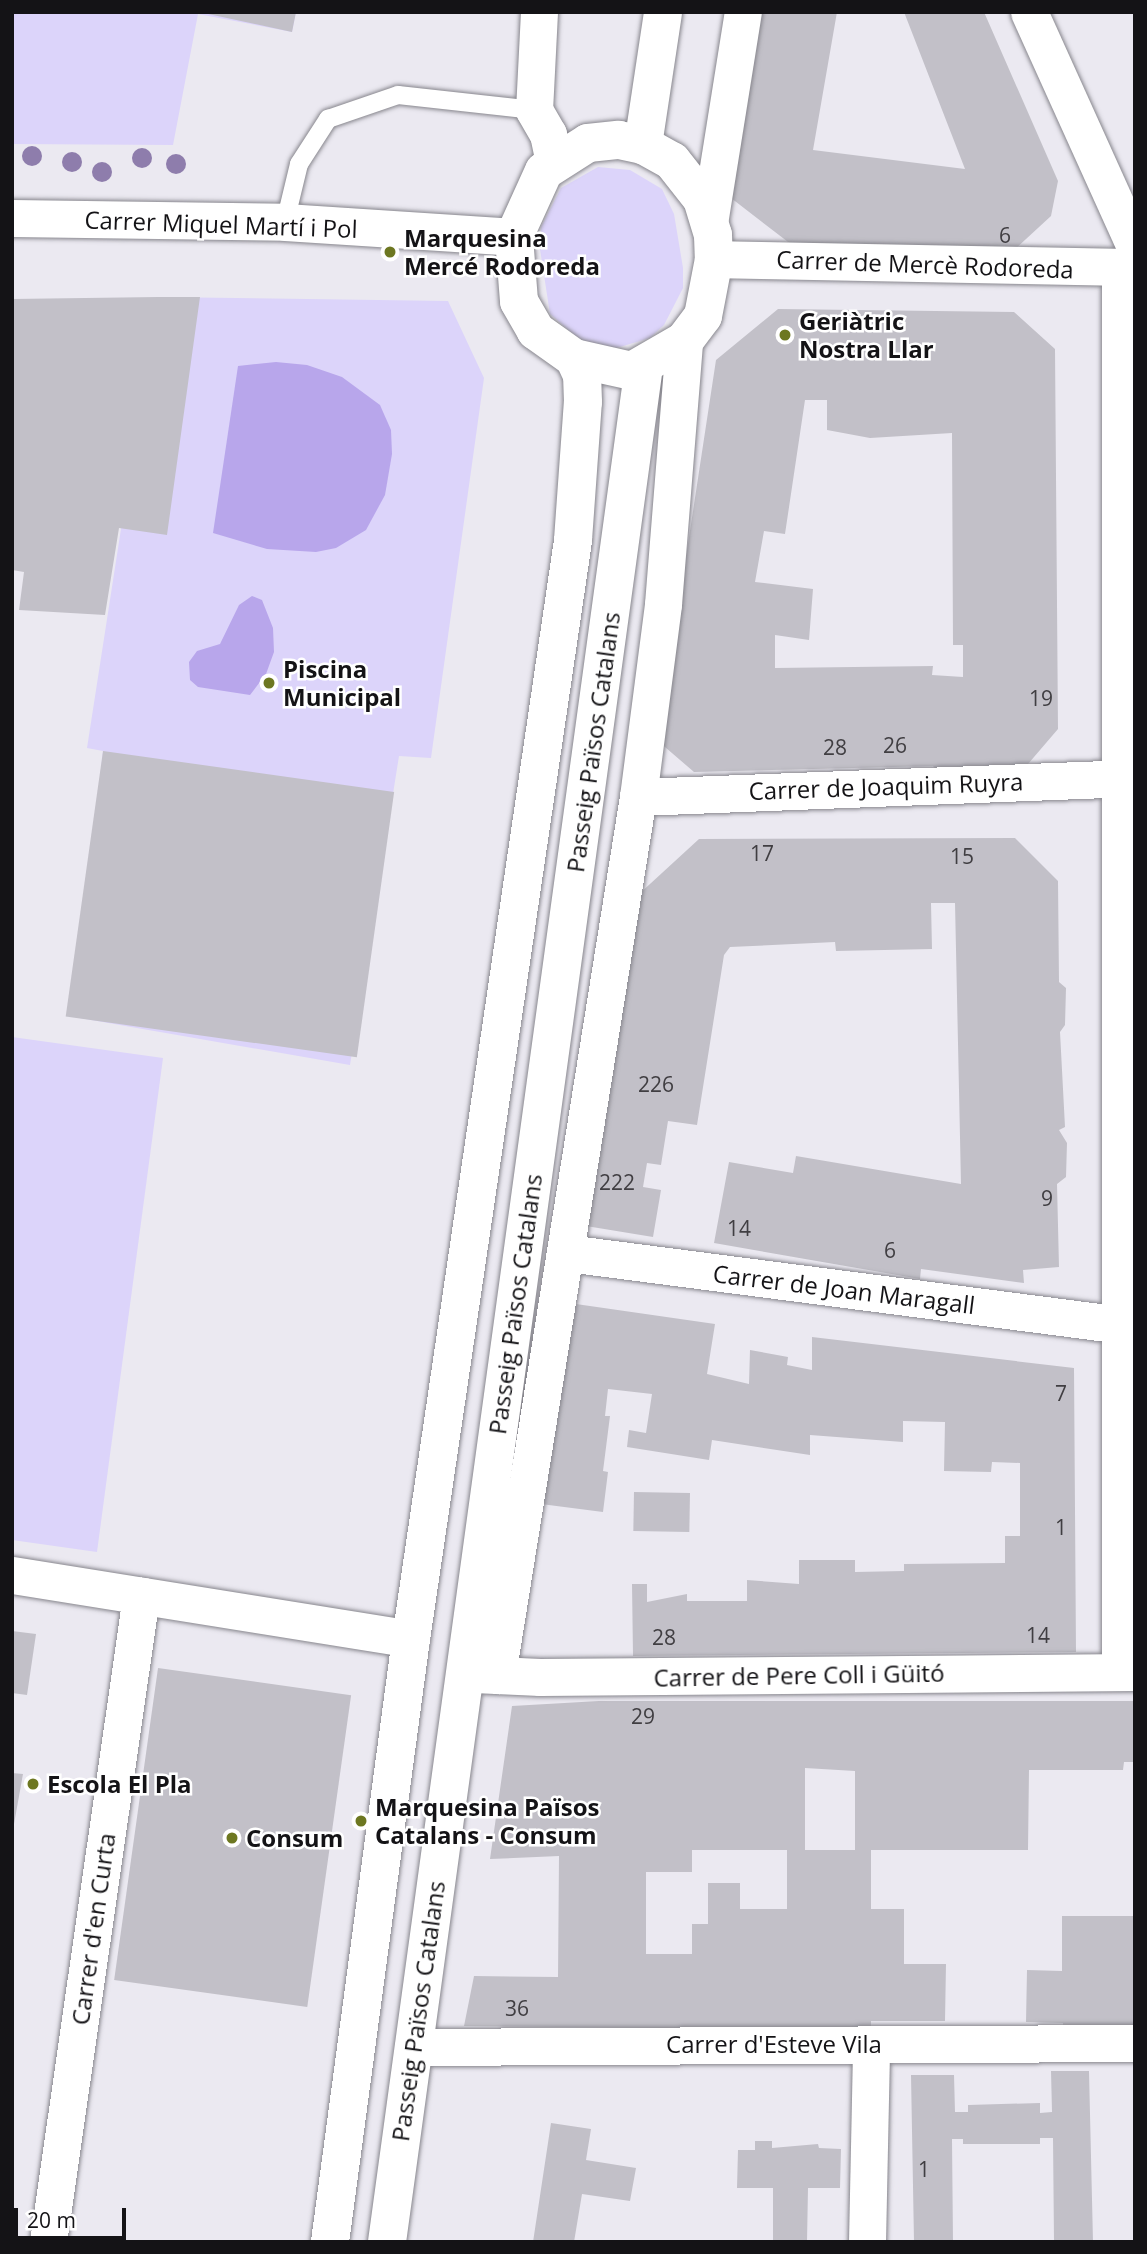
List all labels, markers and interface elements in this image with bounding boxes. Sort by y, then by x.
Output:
street label: Carrer Miquel Martí i Pol [84,205,358,243]
house number: 6 [999,222,1011,248]
place label: Marquesina Mercé Rodoreda [404,224,600,280]
marker: Marquesina Mercé Rodoreda [382,244,398,260]
street label: Carrer de Mercè Rodoreda [776,244,1074,284]
place label: Geriàtric Nostra Llar [799,307,934,363]
marker: Geriàtric Nostra Llar [777,327,793,343]
street label: Passeig Països Catalans [560,610,626,874]
place label: Piscina Municipal [283,655,401,711]
marker: Piscina Municipal [261,675,277,691]
house number: 19 [1029,685,1053,711]
house number: 26 [883,732,907,758]
house number: 28 [823,734,847,760]
street label: Carrer de Joaquim Ruyra [748,767,1024,805]
house number: 17 [750,840,774,866]
house number: 15 [950,843,974,869]
house number: 226 [638,1071,674,1097]
house number: 222 [599,1169,635,1195]
street label: Passeig Països Catalans [482,1172,548,1436]
house number: 9 [1041,1185,1053,1211]
house number: 14 [727,1215,751,1241]
house number: 6 [884,1237,896,1263]
street label: Carrer de Joan Maragall [711,1259,977,1319]
house number: 7 [1055,1380,1067,1406]
house number: 1 [1055,1514,1067,1540]
house number: 14 [1026,1622,1050,1648]
house number: 28 [652,1624,676,1650]
street label: Carrer de Pere Coll i Güitó [653,1658,945,1692]
house number: 29 [631,1703,655,1729]
place label: Escola El Pla [47,1770,192,1798]
marker: Escola El Pla [25,1776,41,1792]
place label: Marquesina Països Catalans - Consum [375,1793,600,1849]
marker: Marquesina Països Catalans - Consum [353,1813,369,1829]
place label: Consum [246,1824,343,1852]
marker: Consum [224,1830,240,1846]
street label: Carrer d'en Curta [65,1831,121,2027]
street label: Passeig Països Catalans [385,1879,451,2143]
house number: 36 [505,1995,529,2021]
street label: Carrer d'Esteve Vila [666,2030,882,2058]
house number: 1 [918,2156,930,2182]
scale bar [18,2194,130,2238]
text: 20 m [27,2206,76,2234]

